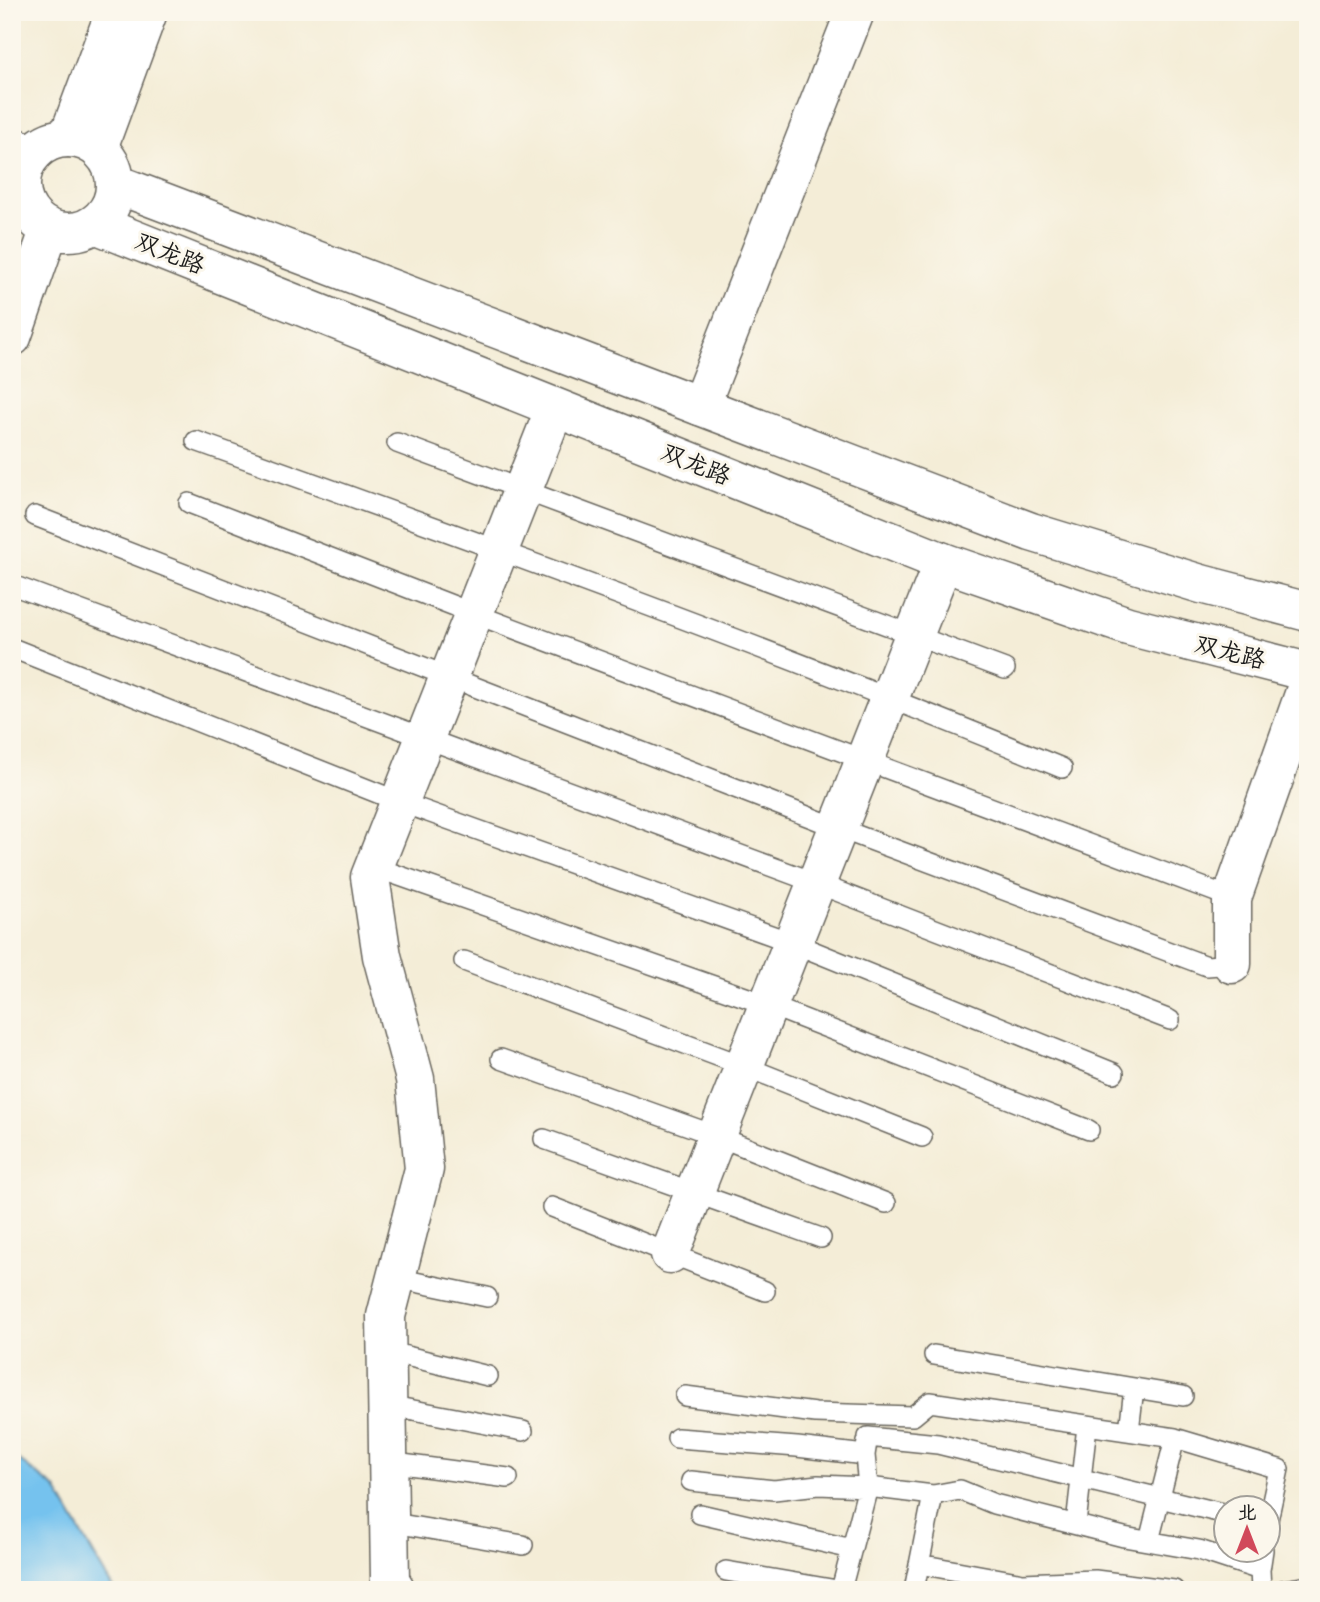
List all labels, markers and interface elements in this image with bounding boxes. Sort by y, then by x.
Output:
street label: 双龙路 [131,224,210,279]
street label: 双龙路 [657,435,736,490]
street label: 双龙路 [1192,627,1269,674]
north arrow [1212,1494,1282,1564]
text: 北 [1237,1499,1257,1524]

